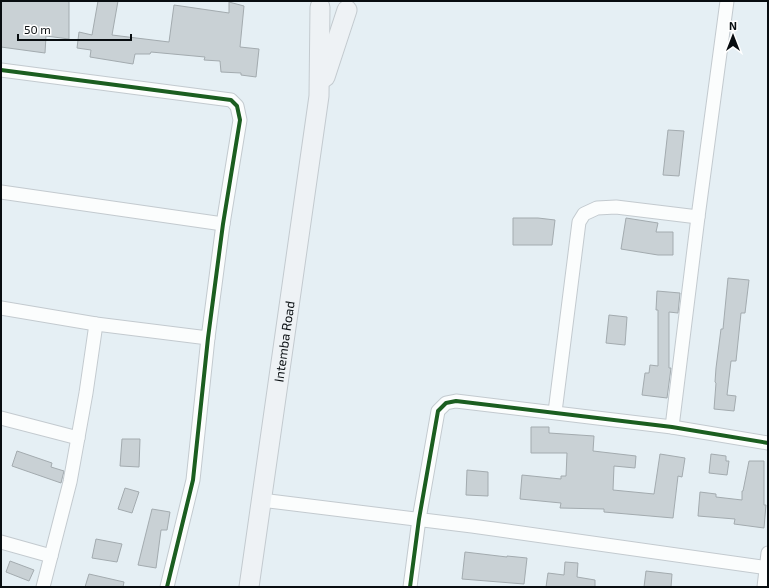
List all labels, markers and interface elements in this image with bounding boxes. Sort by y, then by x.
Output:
scale bar [18,16,131,42]
north arrow [713,16,753,56]
text: N [729,19,737,32]
text: 50 m [24,22,51,36]
street label: Intemba Road [270,300,298,383]

